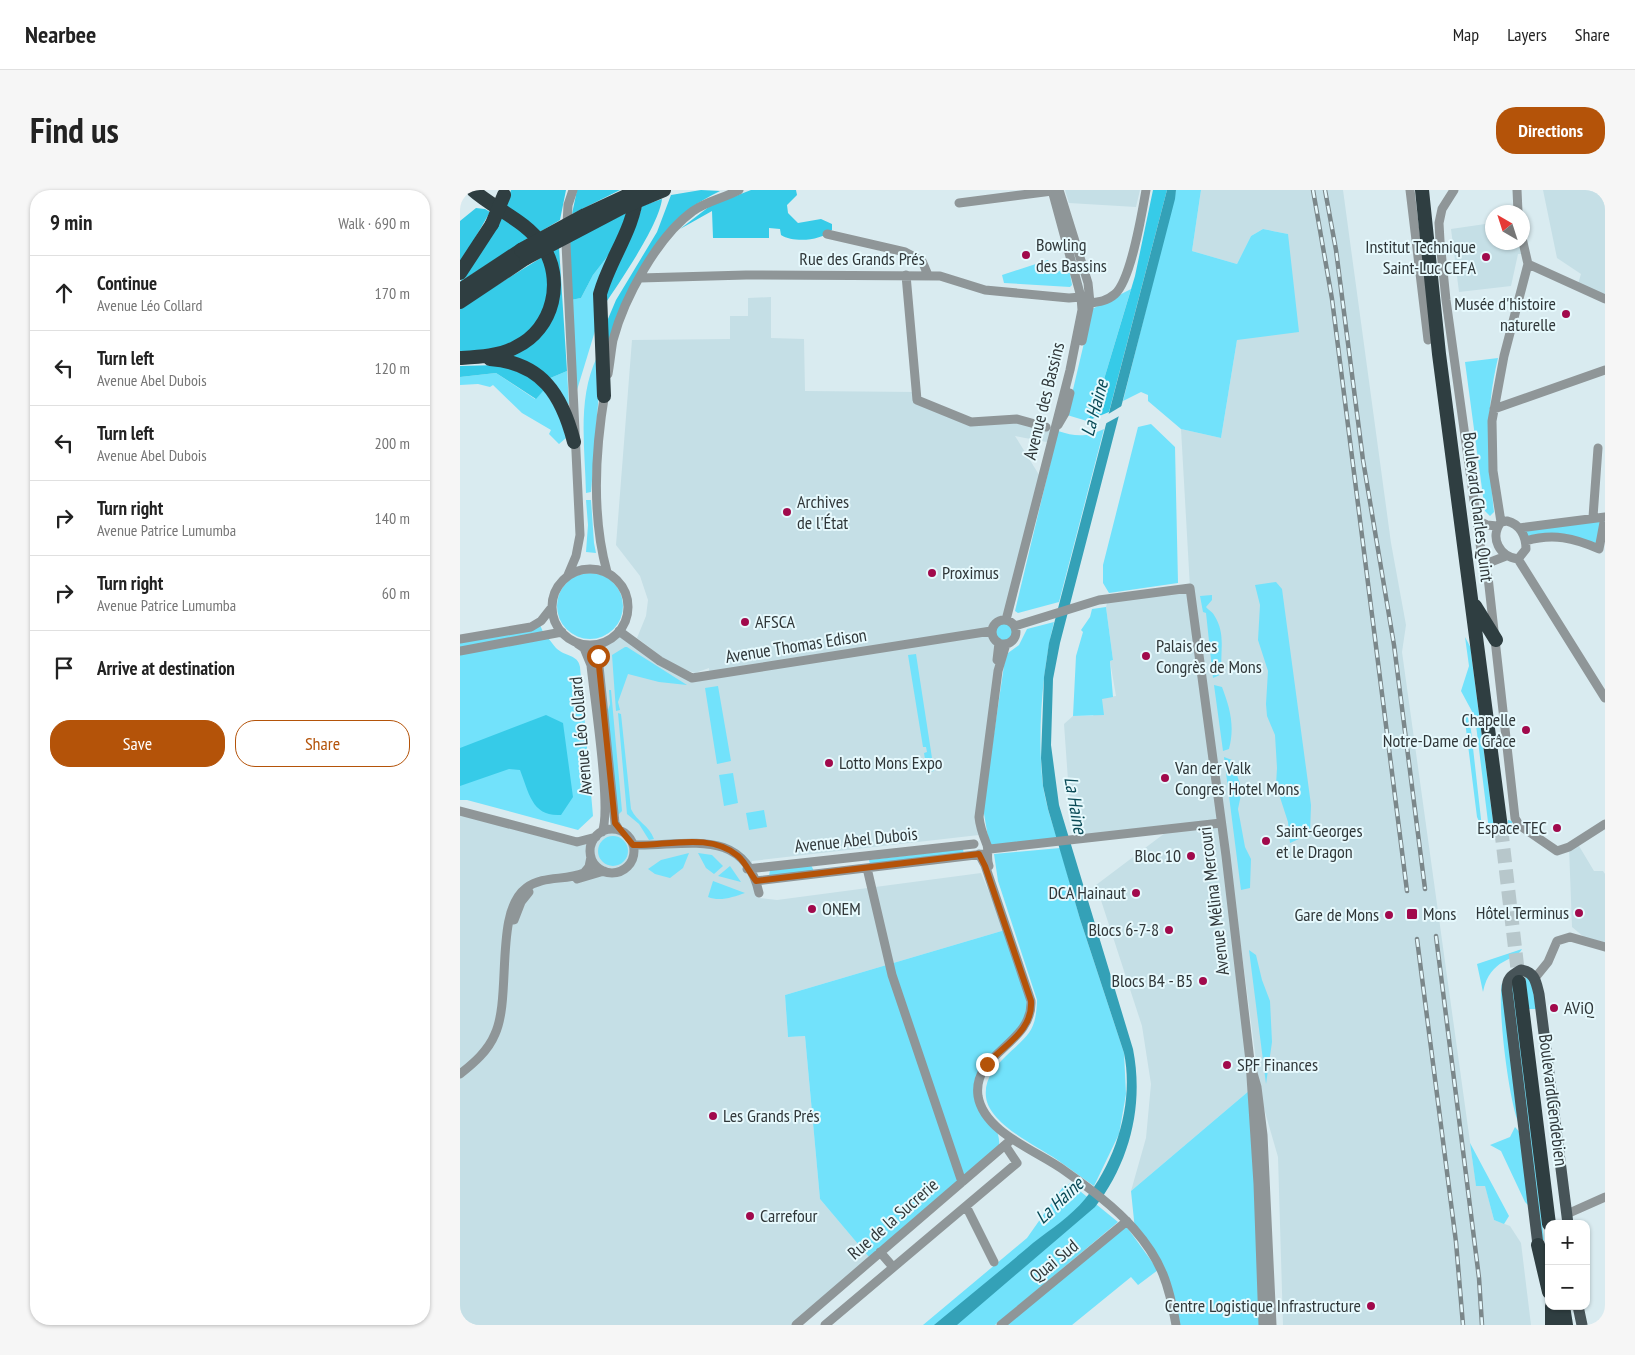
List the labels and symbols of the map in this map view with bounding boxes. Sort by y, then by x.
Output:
north arrow [1485,205,1530,250]
place label: Bowling des Bassins [1036,233,1107,277]
place label: Institut Technique Saint-Luc CEFA [1365,235,1476,279]
street label: Rue des Grands Prés [799,247,925,270]
marker: Bowling des Bassins [1020,249,1032,261]
marker: Institut Technique Saint-Luc CEFA [1480,251,1492,263]
place label: Musée d'histoire naturelle [1454,292,1556,336]
marker: Musée d'histoire naturelle [1560,308,1572,320]
street label: Avenue des Bassins [1018,340,1069,462]
water label: La Haine [1075,376,1113,439]
street label: Boulevard Charles Quint [1458,431,1499,583]
place label: Archives de l'État [797,490,849,534]
marker: Archives de l'État [781,506,793,518]
place label: Proximus [942,561,999,584]
marker: Proximus [926,567,938,579]
place label: AFSCA [755,610,795,633]
marker: AFSCA [739,616,751,628]
street label: Avenue Thomas Edison [724,623,868,668]
place label: Palais des Congrès de Mons [1156,634,1262,678]
route start [587,645,610,668]
marker: Palais des Congrès de Mons [1140,650,1152,662]
street label: Avenue Léo Collard [564,676,597,796]
place label: Chapelle Notre-Dame de Grâce [1383,708,1516,752]
marker: Chapelle Notre-Dame de Grâce [1520,724,1532,736]
place label: Lotto Mons Expo [839,751,943,774]
place label: Van der Valk Congres Hotel Mons [1174,756,1299,800]
marker: Lotto Mons Expo [823,757,835,769]
marker: Van der Valk Congres Hotel Mons [1159,772,1171,784]
water label: La Haine [1059,775,1093,836]
place label: Espace TEC [1477,816,1547,839]
place label: Saint-Georges et le Dragon [1276,819,1363,863]
street label: Avenue Abel Dubois [793,822,919,857]
marker: Espace TEC [1551,822,1563,834]
street label: Avenue Mélina Mercouri [1193,825,1234,977]
marker: Saint-Georges et le Dragon [1260,835,1272,847]
place label: Bloc 10 [1134,844,1181,867]
marker: Bloc 10 [1185,850,1197,862]
place label: DCA Hainaut [1048,881,1126,904]
marker: DCA Hainaut [1130,887,1142,899]
place label: ONEM [822,897,861,920]
place label: Hôtel Terminus [1476,901,1569,924]
place label: Mons [1423,902,1456,925]
marker: ONEM [806,903,818,915]
place label: Gare de Mons [1294,903,1379,926]
marker: Mons [1405,907,1419,921]
marker: Hôtel Terminus [1573,907,1585,919]
marker: Gare de Mons [1383,909,1395,921]
place label: Blocs 6-7-8 [1088,918,1159,941]
marker: Blocs 6-7-8 [1163,924,1175,936]
place label: Blocs B4 - B5 [1112,969,1193,992]
marker: Blocs B4 - B5 [1197,975,1209,987]
place label: AViQ [1564,996,1595,1019]
marker: AViQ [1548,1002,1560,1014]
street label: Boulevard Gendebien [1534,1033,1573,1167]
route end [976,1053,999,1076]
place label: SPF Finances [1237,1053,1318,1076]
marker: SPF Finances [1221,1059,1233,1071]
place label: Les Grands Prés [723,1104,820,1127]
marker: Les Grands Prés [707,1110,719,1122]
water label: La Haine [1030,1171,1089,1228]
street label: Rue de la Sucrerie [843,1173,943,1264]
place label: Carrefour [760,1204,818,1227]
marker: Carrefour [744,1210,756,1222]
street label: Quai Sud [1025,1234,1083,1287]
place label: Centre Logistique Infrastructure [1165,1294,1361,1317]
marker: Centre Logistique Infrastructure [1365,1300,1377,1312]

